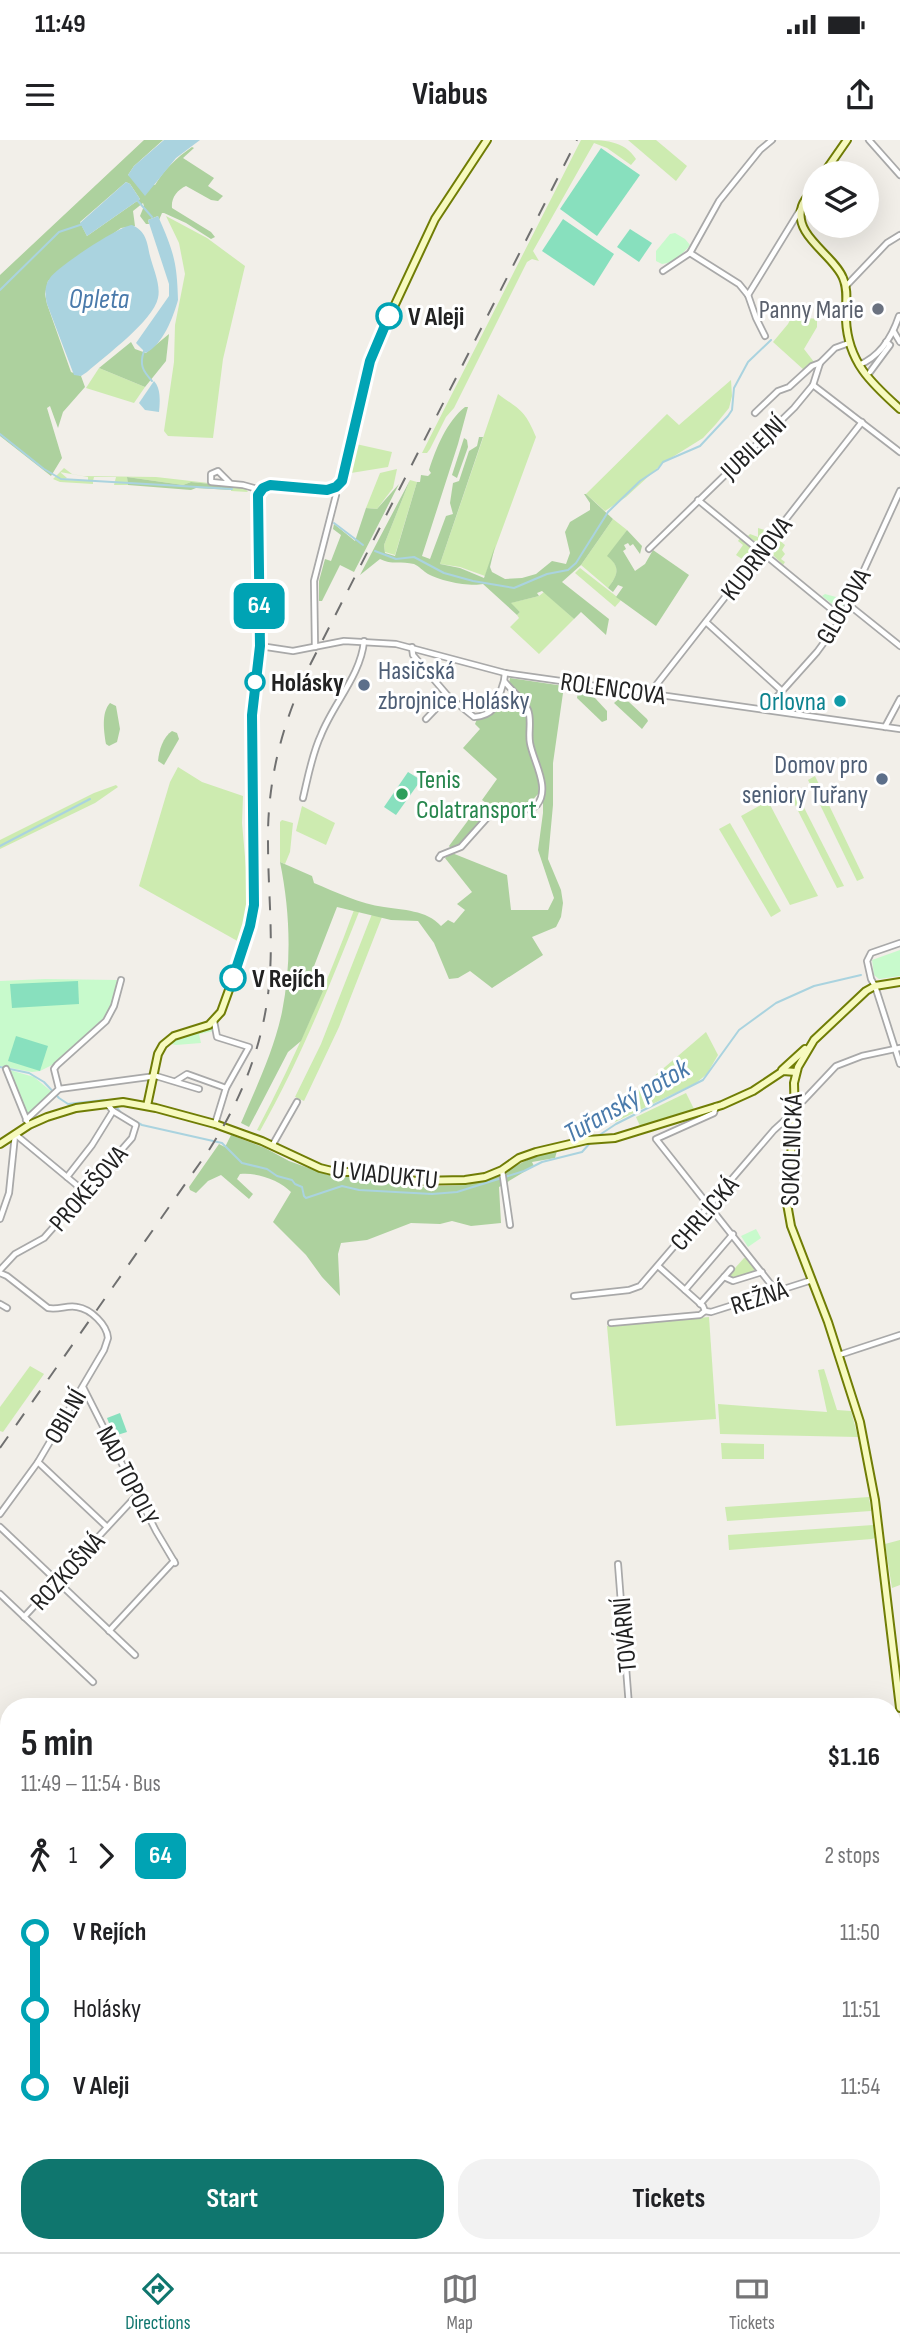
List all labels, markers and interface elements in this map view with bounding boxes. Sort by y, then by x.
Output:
text: 11:49 [35,9,86,40]
text: Viabus [412,75,488,114]
icon: menu [21,76,59,114]
icon: share [841,76,879,114]
map controls [802,161,879,238]
button: layers [802,161,879,238]
water label: Opleta [69,283,130,316]
place label: Panny Marie [759,295,864,326]
marker: Panny Marie [870,301,886,317]
place label: V Aleji [408,302,464,333]
marker: V Aleji [376,303,402,329]
street label: JUBILEJNÍ [714,409,793,487]
street label: KUDRNOVA [715,510,800,607]
street label: GLOCOVA [810,563,879,650]
line badge: 64 [228,583,290,629]
text: 64 [248,591,270,620]
place label: Hasičská zbrojnice Holásky [378,656,530,717]
street label: ROLENCOVA [558,667,668,712]
place label: Holásky [271,668,344,699]
marker: Holásky [245,672,265,692]
marker: Hasičská zbrojnice Holásky [356,677,372,693]
place label: Orlovna [759,687,826,718]
marker: Orlovna [832,693,848,709]
place label: Domov pro seniory Tuřany [742,750,868,811]
place label: Tenis Colatransport [416,765,537,826]
marker: Domov pro seniory Tuřany [874,771,890,787]
marker: Tenis Colatransport [394,786,410,802]
place label: V Rejích [252,964,325,995]
marker: V Rejích [220,965,246,991]
water label: Tuřanský potok [558,1051,697,1150]
street label: SOKOLNICKÁ [775,1093,810,1206]
street label: PROKEŠOVA [43,1139,135,1238]
street label: U VIADUKTU [331,1155,439,1196]
street label: CHRLICKÁ [664,1170,746,1257]
street label: REŽNÁ [727,1274,793,1322]
street label: OBILNÍ [38,1384,94,1450]
street label: NAD TOPOLY [89,1421,165,1530]
street label: ROZKOŠNÁ [24,1526,112,1617]
street label: TOVÁRNÍ [607,1596,644,1674]
text: 5 min [21,1721,93,1766]
text: $1.16 [827,1742,880,1773]
text: 11:49 – 11:54 · Bus [21,1770,161,1798]
icon: walk [21,1837,59,1875]
icon: forward [87,1837,125,1875]
text: 64 [149,1841,172,1870]
text: 1 [69,1842,77,1870]
text: 2 stops [824,1842,880,1870]
text: V Rejích [73,1917,146,1948]
text: 11:50 [840,1919,880,1947]
text: Holásky [73,1994,141,2025]
text: 11:51 [842,1996,880,2024]
text: V Aleji [73,2071,129,2102]
text: 11:54 [841,2073,880,2101]
button: Start [21,2159,444,2239]
button: Tickets [458,2159,880,2239]
tab: Directions [125,2270,190,2335]
tab: Map [441,2270,479,2335]
tab: Tickets [729,2270,775,2335]

